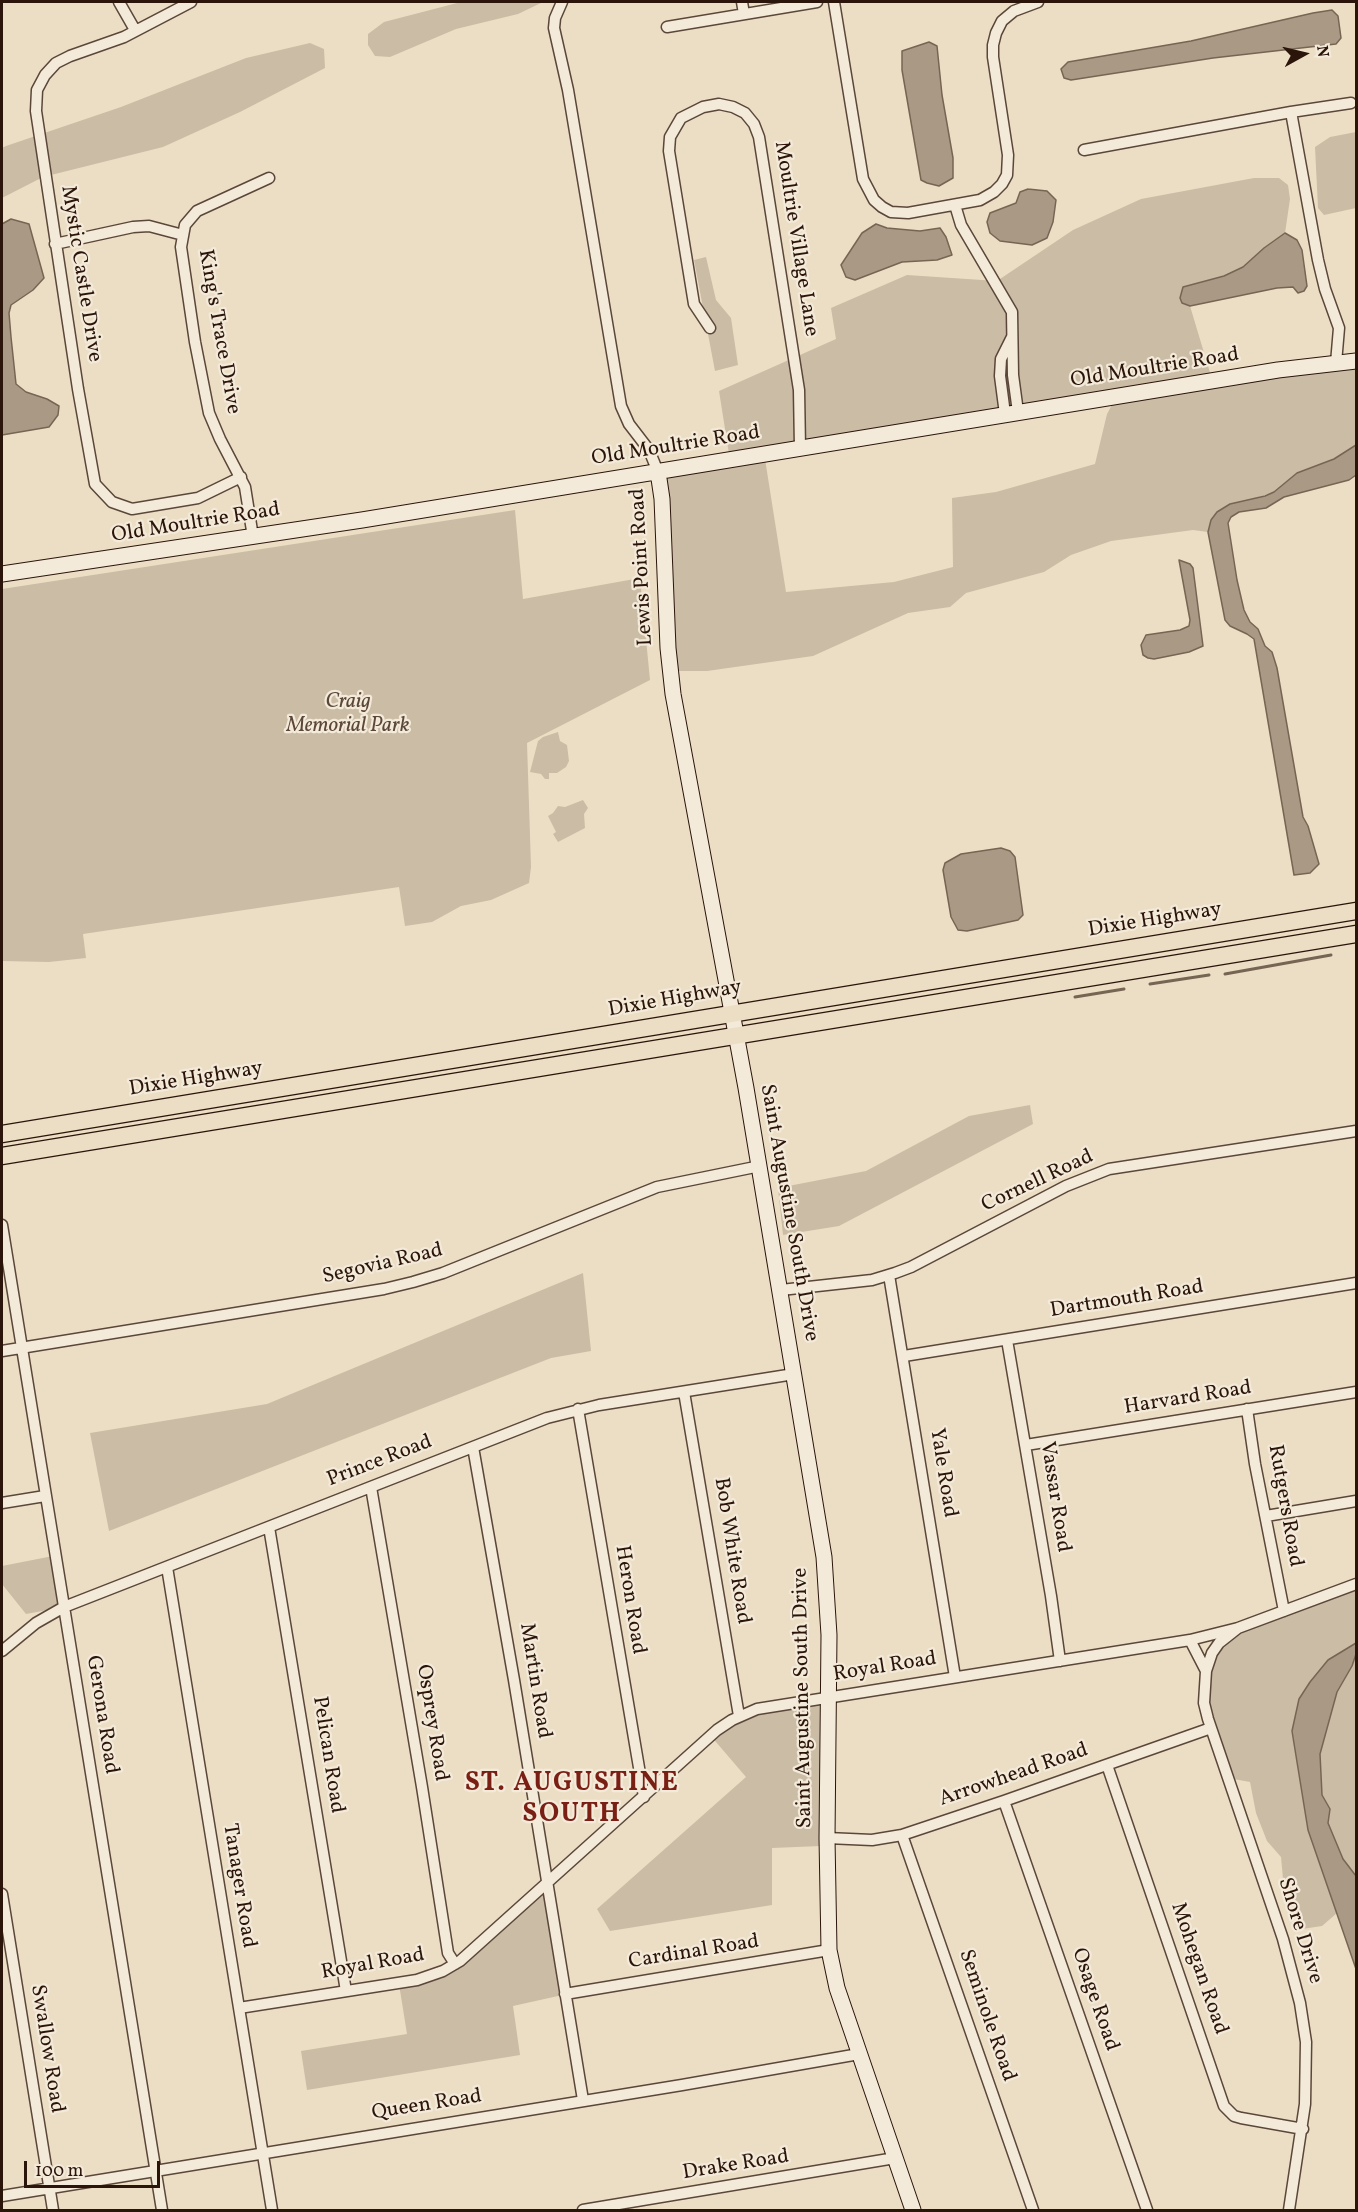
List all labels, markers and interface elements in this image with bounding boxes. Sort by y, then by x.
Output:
north arrow [1274,24,1334,84]
text: N [1310,44,1334,59]
street label: Moultrie Village Lane [767,140,823,338]
street label: Mystic Castle Drive [54,184,106,364]
street label: King's Trace Drive [191,248,245,416]
street label: Old Moultrie Road [1069,343,1241,395]
street label: Old Moultrie Road [590,421,762,473]
street label: Lewis Point Road [626,487,660,647]
street label: Old Moultrie Road [110,498,282,550]
park label: Craig Memorial Park [287,690,409,740]
street label: Dixie Highway [1086,898,1224,944]
street label: Dixie Highway [606,976,744,1024]
street label: Dixie Highway [127,1057,265,1103]
street label: Saint Augustine South Drive [753,1082,823,1344]
street label: Cornell Road [978,1145,1098,1219]
street label: Segovia Road [320,1239,446,1291]
street label: Dartmouth Road [1048,1275,1206,1325]
street label: Harvard Road [1122,1376,1254,1422]
street label: Yale Road [923,1426,961,1520]
street label: Prince Road [324,1430,436,1494]
street label: Vassar Road [1033,1440,1075,1554]
street label: Rutgers Road [1261,1443,1307,1569]
street label: Bob White Road [707,1476,755,1626]
street label: Heron Road [608,1544,650,1656]
street label: Saint Augustine South Drive [789,1567,819,1829]
street label: Martin Road [512,1621,556,1741]
street label: Royal Road [831,1647,939,1689]
street label: Gerona Road [79,1654,123,1776]
street label: Osprey Road [409,1663,453,1783]
street label: Pelican Road [305,1695,349,1815]
street label: Arrowhead Road [936,1739,1092,1813]
district label: ST. AUGUSTINE SOUTH [465,1769,679,1832]
street label: Tanager Road [216,1822,260,1950]
street label: Shore Drive [1271,1875,1327,1987]
street label: Mohegan Road [1164,1900,1232,2038]
street label: Cardinal Road [627,1930,761,1976]
street label: Royal Road [319,1944,427,1986]
street label: Osage Road [1065,1945,1123,2055]
street label: Seminole Road [952,1947,1020,2085]
street label: Swallow Road [23,1983,69,2115]
street label: Queen Road [370,2085,484,2127]
street label: Drake Road [681,2145,791,2187]
scale bar [27,2149,164,2187]
text: 100 m [35,2159,84,2184]

